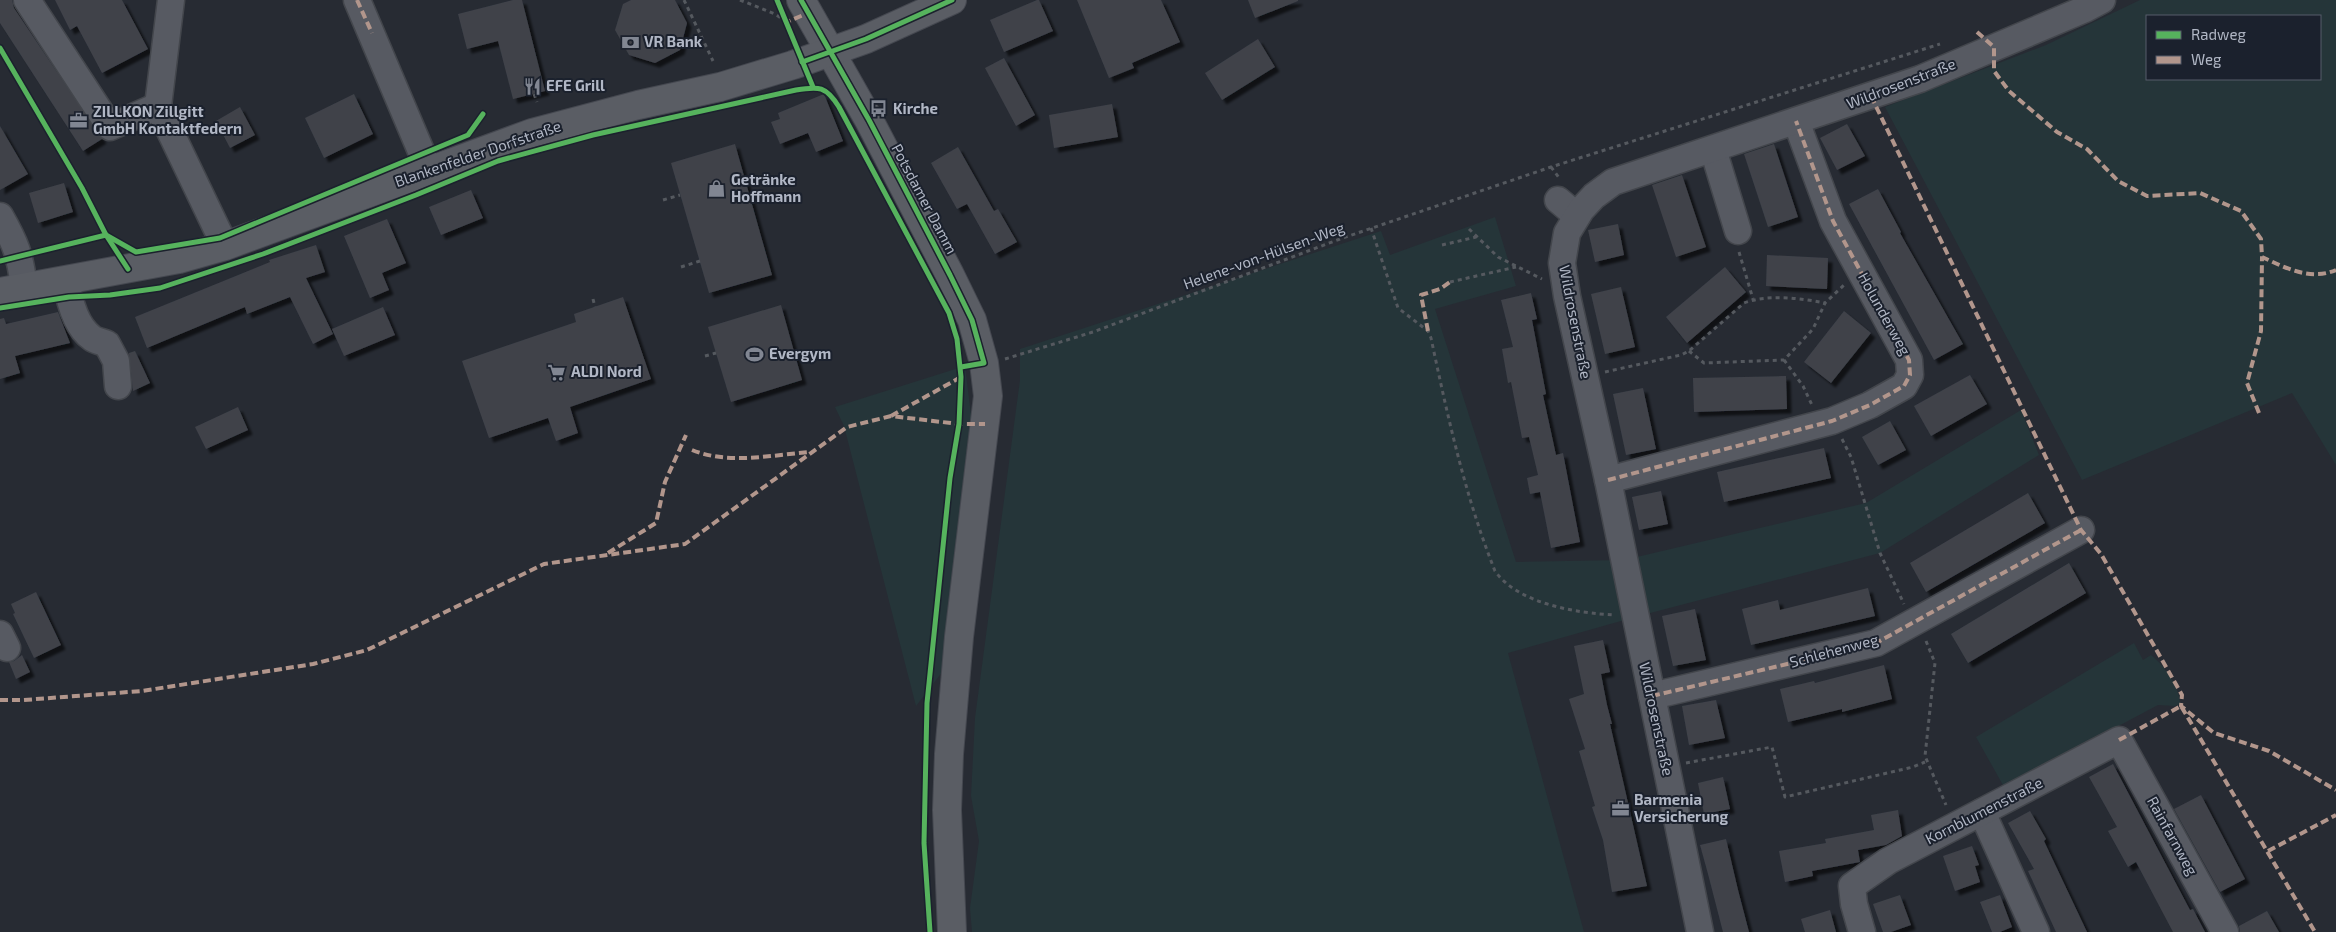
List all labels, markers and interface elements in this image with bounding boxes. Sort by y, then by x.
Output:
legend [2146,15,2321,80]
text: Radweg [2191,25,2246,43]
bank icon: VR Bank [620,32,640,52]
place label: VR Bank [644,32,703,50]
text: Weg [2191,50,2222,68]
street label: Wildrosenstraße [1844,54,1958,112]
restaurant icon: EFE Grill [522,76,542,96]
place label: EFE Grill [546,76,605,94]
bus stop icon: Kirche [869,99,889,119]
place label: Kirche [893,99,938,117]
place label: ZILLKON Zillgitt GmbH Kontaktfedern [93,102,242,137]
office icon: ZILLKON Zillgitt GmbH Kontaktfedern [69,111,89,131]
street label: Blankenfelder Dorfstraße [392,116,563,190]
street label: Potsdamer Damm [888,140,962,257]
place label: Getränke Hoffmann [731,170,801,205]
shop icon: Getränke Hoffmann [707,179,727,199]
street label: Helene-von-Hülsen-Weg [1181,217,1347,293]
street label: Wildrosenstraße [1556,263,1596,380]
street label: Holunderweg [1855,269,1915,359]
sports icon: Evergym [745,344,765,364]
place label: Evergym [769,344,831,363]
supermarket icon: ALDI Nord [547,362,567,382]
place label: ALDI Nord [571,362,642,380]
street label: Schlehenweg [1787,629,1881,671]
street label: Wildrosenstraße [1636,660,1678,777]
street label: Kornblumenstraße [1922,773,2045,847]
place label: Barmenia Versicherung [1634,790,1728,825]
street label: Rainfarnweg [2144,793,2202,879]
office icon: Barmenia Versicherung [1610,799,1630,819]

